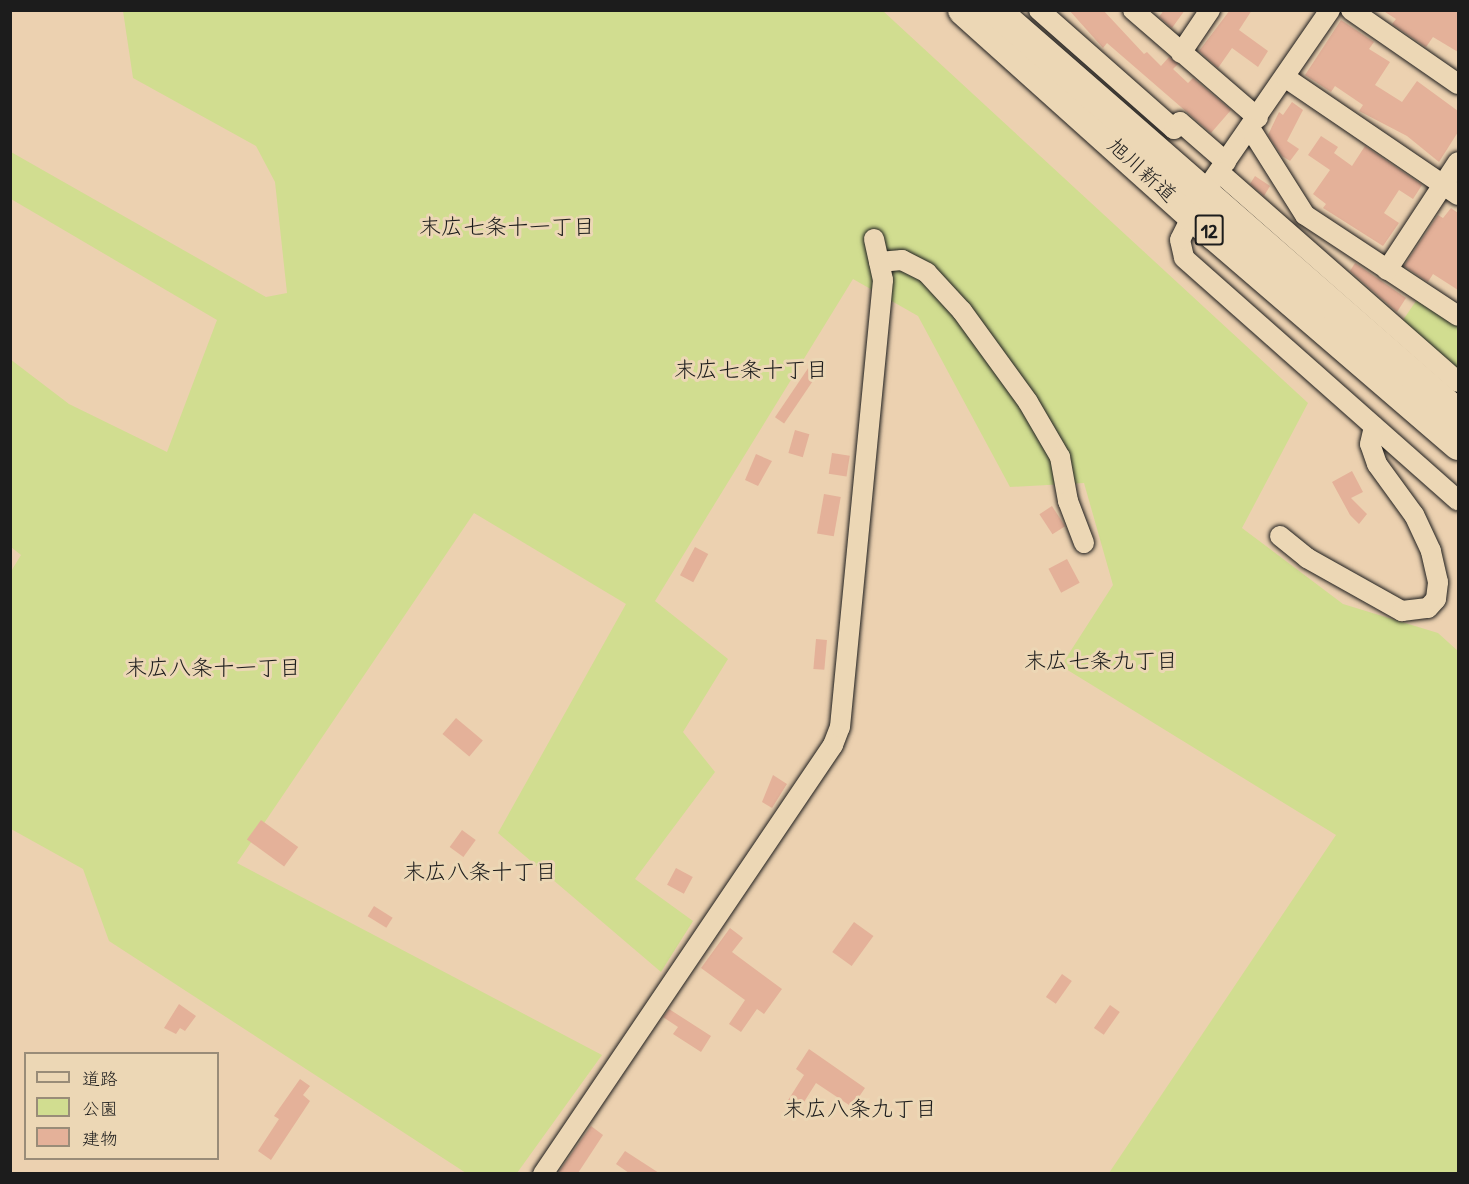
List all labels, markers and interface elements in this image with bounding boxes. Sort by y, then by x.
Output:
street label: 旭川新道 [1102,133,1182,207]
road number: 12 [1194,213,1224,247]
district label: 末広七条十一丁目 [419,214,595,240]
district label: 末広七条十丁目 [674,357,828,383]
district label: 末広七条九丁目 [1024,648,1178,674]
district label: 末広八条十一丁目 [125,655,301,681]
district label: 末広八条十丁目 [403,859,557,885]
legend [24,1052,219,1160]
text: 道路 [82,1066,118,1091]
text: 公園 [82,1096,118,1121]
district label: 末広八条九丁目 [783,1096,937,1122]
text: 建物 [82,1126,118,1151]

